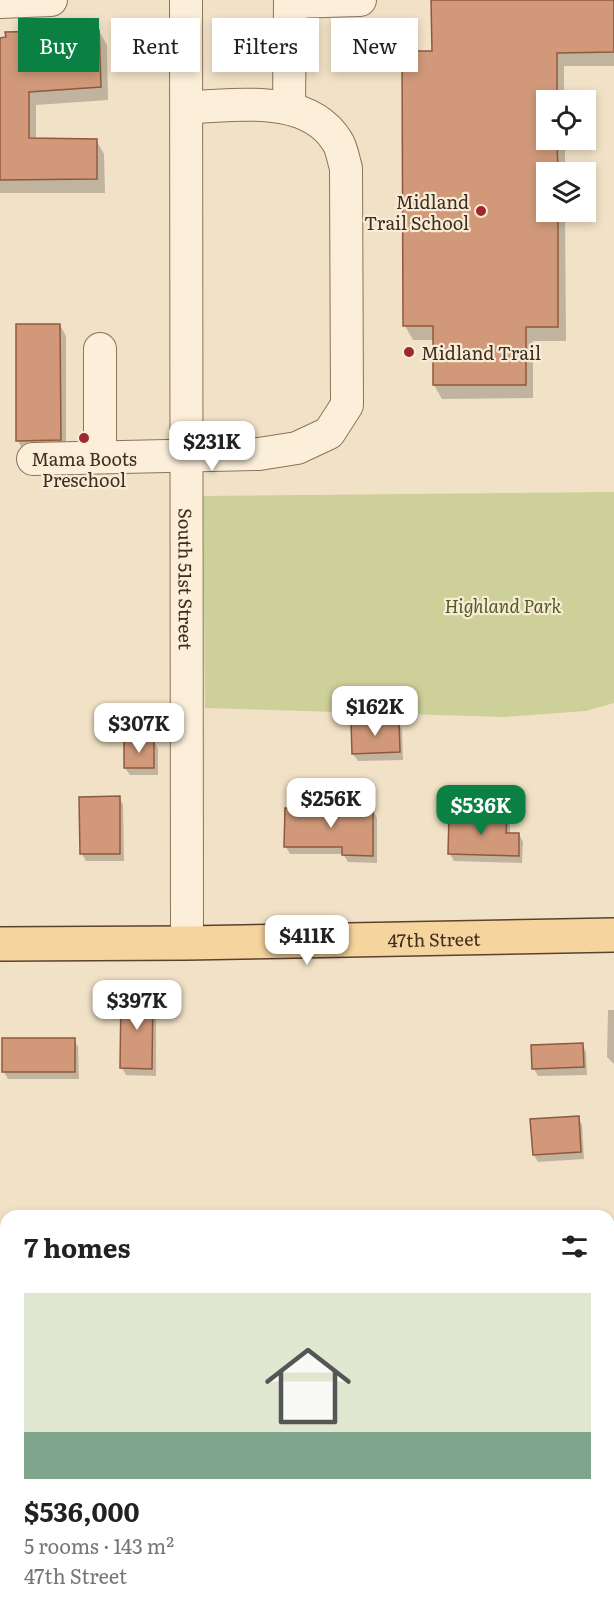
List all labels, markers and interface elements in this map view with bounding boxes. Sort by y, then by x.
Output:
chip: Buy [18,18,99,72]
chip: Rent [111,18,200,72]
chip: Filters [212,18,319,72]
chip: New [331,18,418,72]
map controls [536,90,596,222]
button: locate [536,90,596,150]
button: layers [536,162,596,222]
place label: Midland Trail School [364,188,469,236]
marker: Midland Trail School [474,204,488,218]
place label: Midland Trail [421,339,541,366]
marker: Midland Trail [402,345,416,359]
pin: $231K [170,421,254,472]
text: $231K [183,425,241,455]
marker: Mama Boots Preschool [77,431,91,445]
place label: Mama Boots Preschool [31,445,137,493]
street label: South 51st Street [173,508,200,651]
park label: Highland Park [445,592,562,619]
pin: $162K [333,686,417,737]
text: $162K [346,690,404,720]
pin: $307K [97,703,181,754]
text: $307K [108,707,170,737]
pin: $256K [289,778,373,829]
text: $256K [301,782,361,812]
pin: $536K [439,785,523,836]
text: $536K [450,789,512,819]
pin: $411K [265,915,349,966]
text: $411K [279,919,335,949]
street label: 47th Street [387,924,481,953]
pin: $397K [95,980,179,1031]
text: $397K [107,984,167,1014]
text: 7 homes [24,1227,130,1266]
icon: filters [558,1230,591,1263]
icon: home [254,1332,362,1440]
text: $536,000 [24,1491,140,1530]
text: 5 rooms · 143 m² [24,1530,174,1560]
text: 47th Street [24,1560,127,1590]

